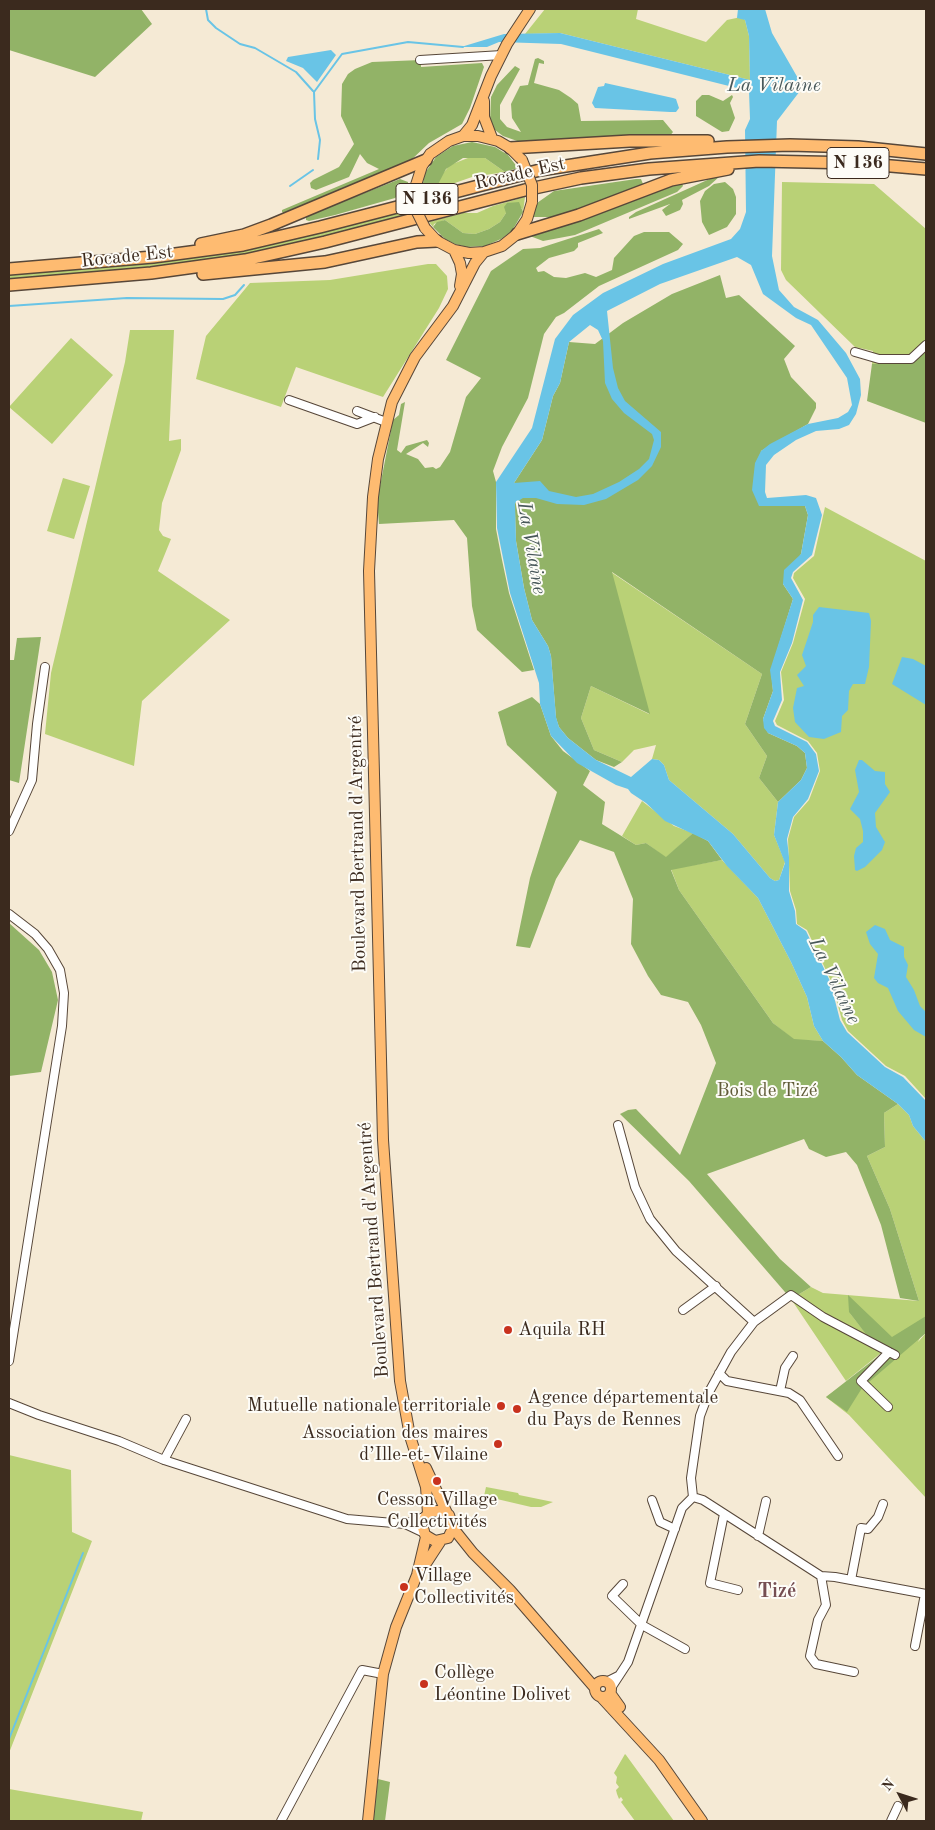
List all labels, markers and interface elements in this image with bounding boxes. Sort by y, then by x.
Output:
water label: La Vilaine [727,74,821,98]
road number: N 136 [827,148,889,178]
street label: Rocade Est [472,152,568,196]
road number: N 136 [396,183,458,214]
street label: Rocade Est [80,241,174,273]
water label: La Vilaine [511,500,551,596]
street label: Boulevard Bertrand d'Argentré [344,716,372,972]
water label: La Vilaine [803,934,865,1028]
park label: Bois de Tizé [716,1080,818,1102]
street label: Boulevard Bertrand d'Argentré [354,1121,394,1379]
place label: Aquila RH [518,1319,606,1341]
marker: Aquila RH [502,1324,514,1336]
place label: Agence départementale du Pays de Rennes [527,1387,718,1431]
place label: Mutuelle nationale territoriale [247,1395,491,1417]
marker: Mutuelle nationale territoriale [495,1400,507,1412]
marker: Agence départementale du Pays de Rennes [511,1403,523,1415]
place label: Association des maires d’Ille-et-Vilaine [301,1422,488,1466]
marker: Association des maires d’Ille-et-Vilaine [492,1438,504,1450]
marker: Cesson Village Collectivités [431,1475,443,1487]
place label: Cesson Village Collectivités [377,1489,497,1533]
place label: Village Collectivités [414,1565,514,1609]
district label: Tizé [758,1580,796,1604]
marker: Village Collectivités [398,1581,410,1593]
place label: Collège Léontine Dolivet [434,1662,570,1706]
marker: Collège Léontine Dolivet [418,1678,430,1690]
north arrow [875,1770,925,1820]
text: N [880,1777,897,1794]

